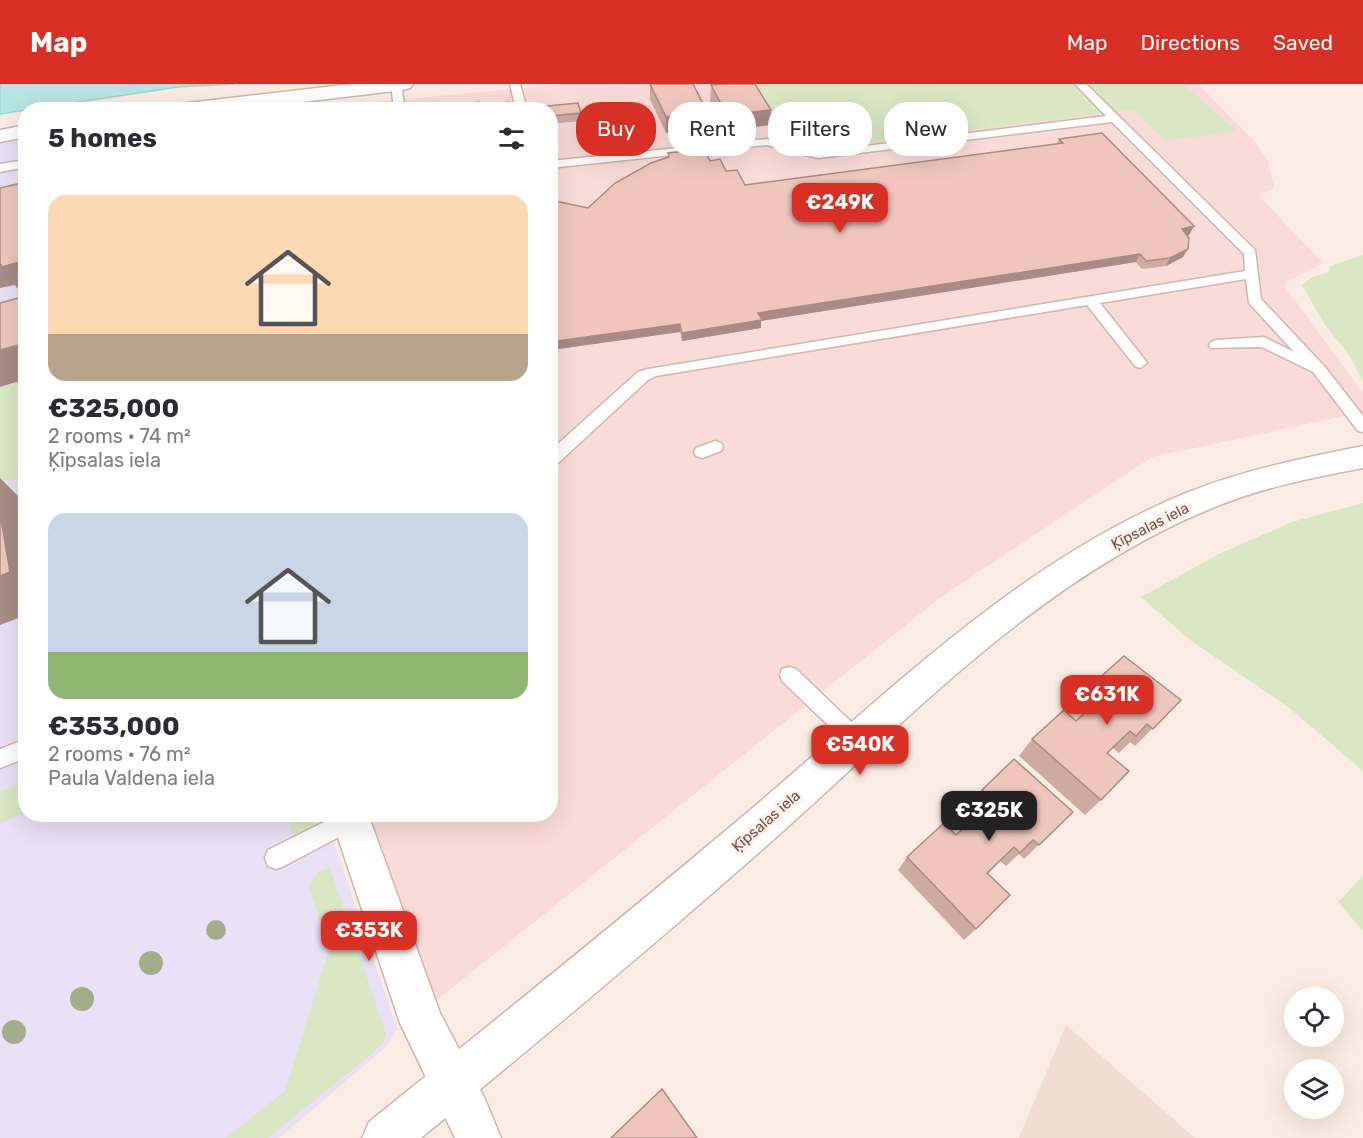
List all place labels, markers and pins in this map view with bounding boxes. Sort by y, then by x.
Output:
pin: €249K [798,183,882,234]
pin: €631K [1065,675,1149,726]
pin: €540K [818,725,902,776]
pin: €325K [947,791,1031,842]
pin: €353K [327,911,411,962]

